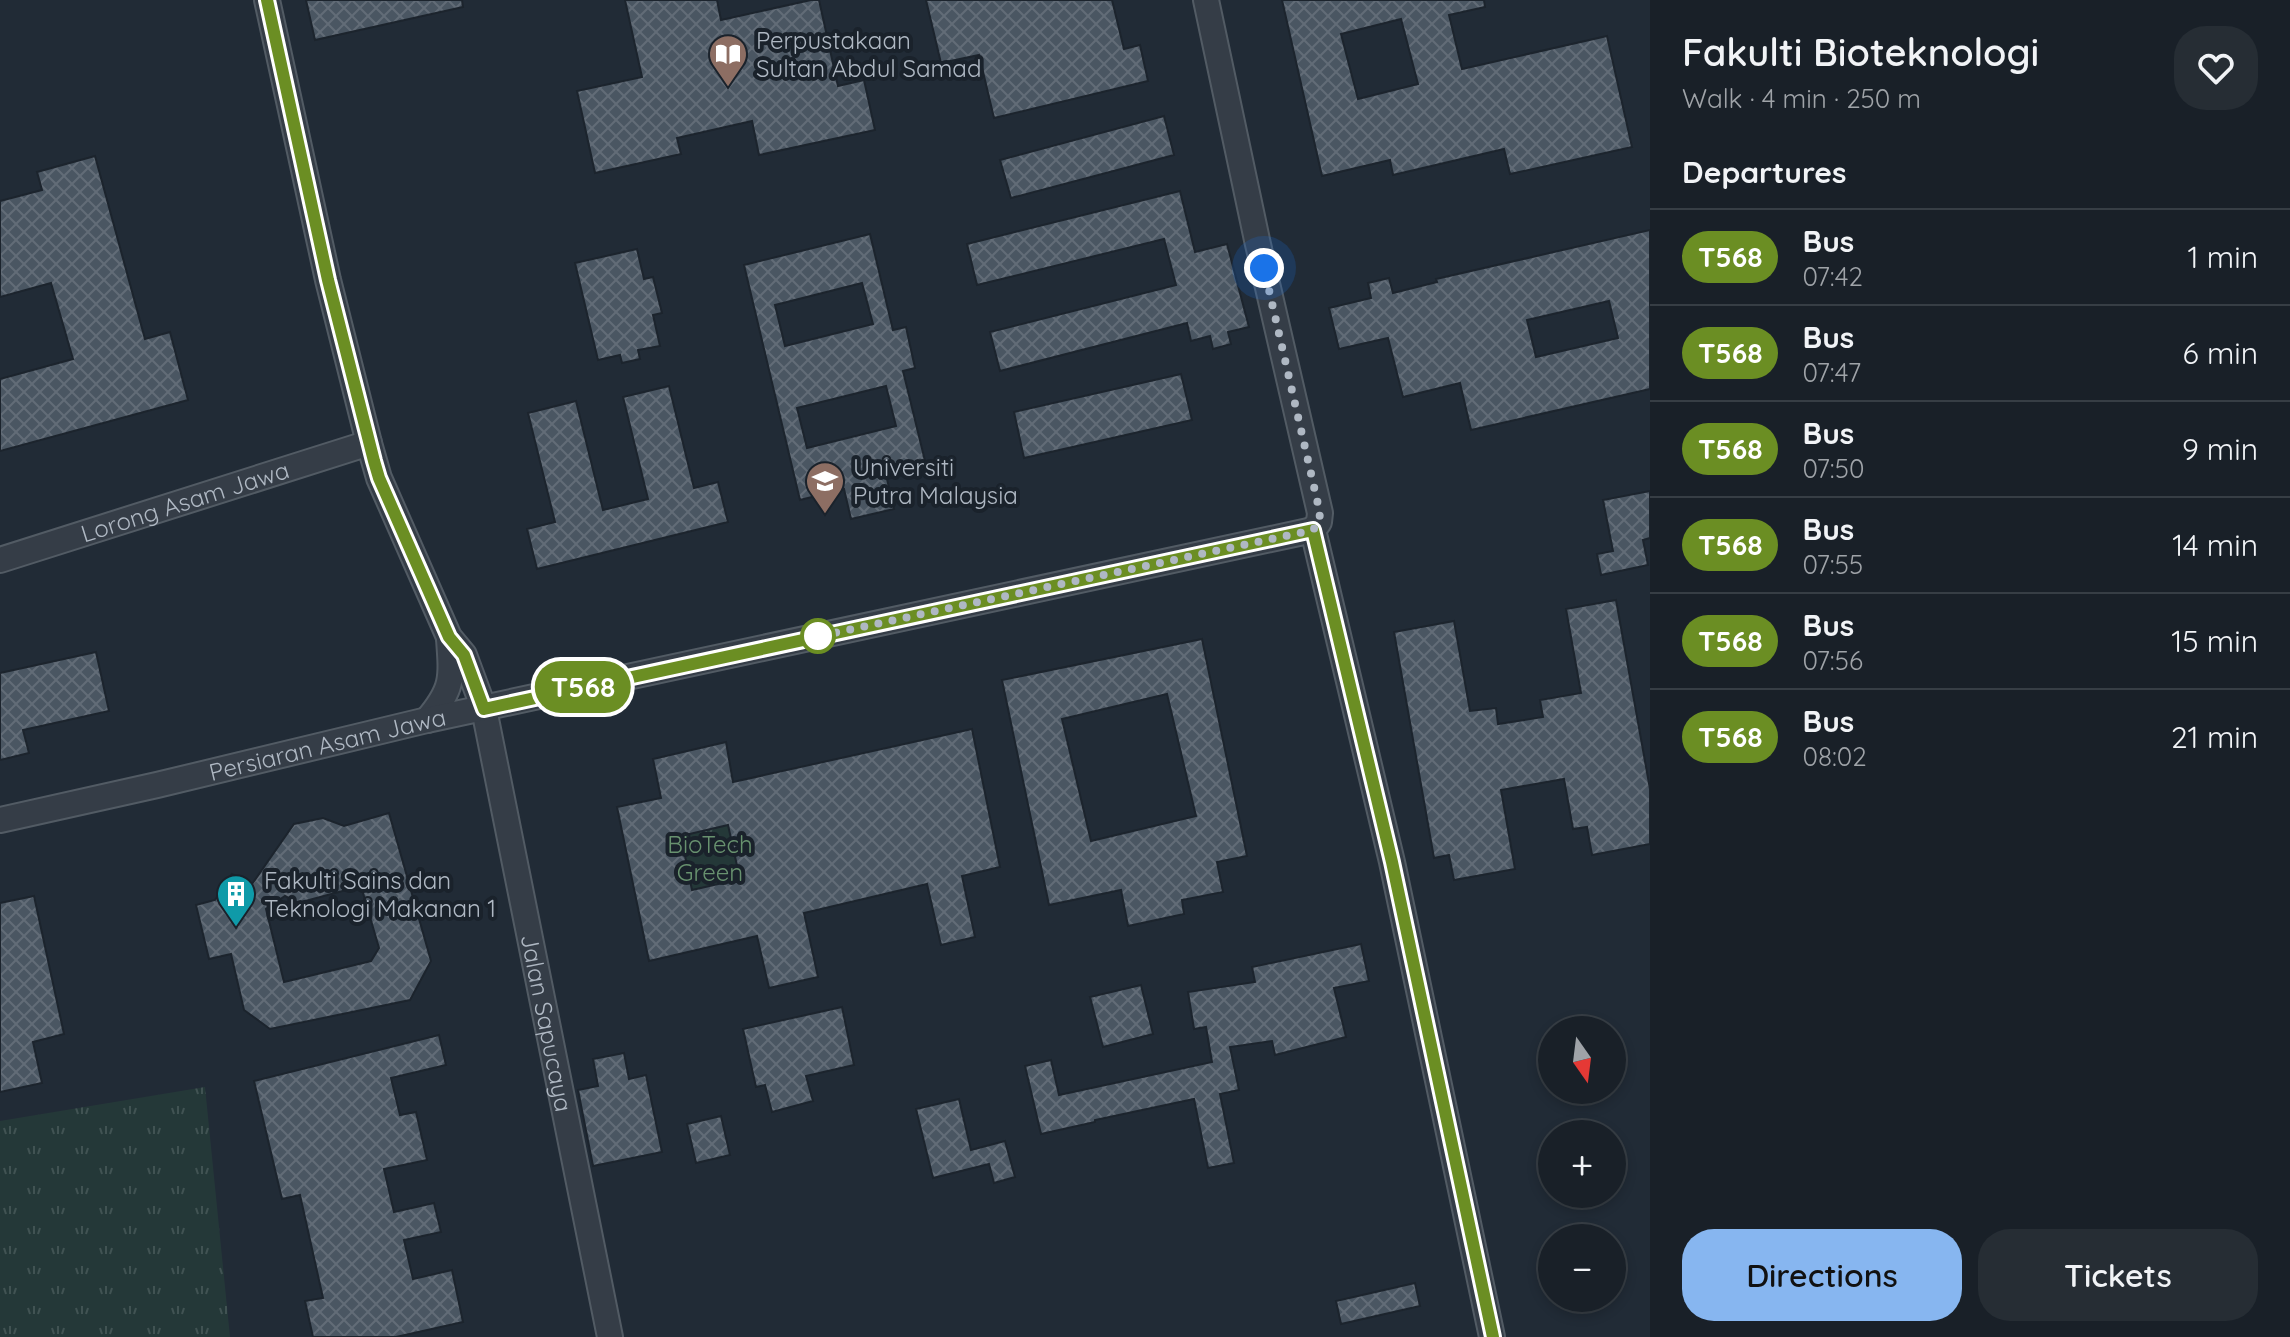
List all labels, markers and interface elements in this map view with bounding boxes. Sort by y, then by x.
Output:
place label: Perpustakaan Sultan Abdul Samad [756,25,981,83]
button: heart [2174,26,2258,110]
text: Fakulti Bioteknologi [1682,28,2039,76]
library icon: Perpustakaan Sultan Abdul Samad [707,33,749,88]
text: Walk · 4 min · 250 m [1682,82,1921,115]
text: Departures [1682,153,1847,191]
text: Bus [1802,222,1854,260]
text: 1 min [2188,238,2258,276]
text: T568 [1698,239,1762,274]
your location [1244,248,1284,288]
text: 07:42 [1802,260,1863,293]
text: Bus [1802,318,1854,356]
text: 6 min [2183,334,2258,372]
text: T568 [1698,335,1762,370]
text: 07:47 [1802,356,1861,389]
text: Bus [1802,414,1854,452]
text: 9 min [2182,430,2258,468]
text: T568 [1698,431,1762,466]
place label: Universiti Putra Malaysia [853,452,1018,510]
text: 07:50 [1802,452,1864,485]
street label: Lorong Asam Jawa [77,454,293,548]
school or university icon: Universiti Putra Malaysia [804,460,846,515]
text: Bus [1802,510,1854,548]
text: 14 min [2172,526,2258,564]
text: T568 [1698,527,1762,562]
text: 07:55 [1802,548,1863,581]
text: Bus [1802,606,1854,644]
unlabelled marker [801,619,835,653]
text: 15 min [2171,622,2258,660]
text: T568 [1698,623,1762,658]
text: 07:56 [1802,644,1863,677]
line badge: T568 [527,661,639,713]
text: T568 [551,669,615,704]
street label: Persiaran Asam Jawa [206,701,448,787]
text: Bus [1802,702,1854,740]
text: 21 min [2171,718,2258,756]
text: T568 [1698,719,1762,754]
text: 08:02 [1802,740,1867,773]
park label: BioTech Green [667,829,753,887]
place label: Fakulti Sains dan Teknologi Makanan 1 [264,865,496,923]
building icon: Fakulti Sains dan Teknologi Makanan 1 [215,873,257,928]
street label: Jalan Sapucaya [515,932,579,1114]
north arrow [1538,1016,1626,1104]
map controls [1538,1016,1626,1312]
button: + [1538,1120,1626,1208]
button: − [1538,1224,1626,1312]
button: Directions [1682,1229,1962,1321]
button: Tickets [1978,1229,2258,1321]

